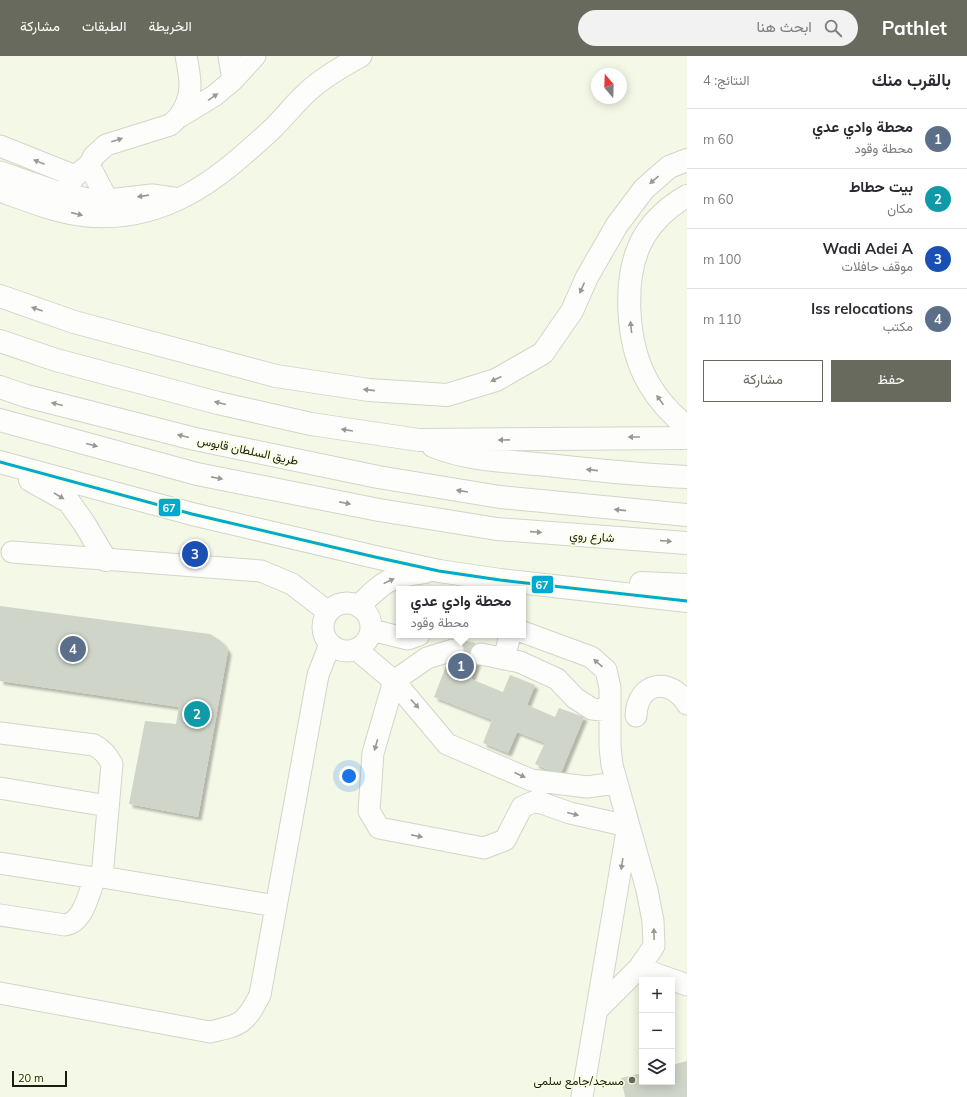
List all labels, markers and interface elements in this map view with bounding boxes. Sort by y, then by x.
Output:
search box [578,10,858,46]
text: Pathlet [882,16,947,40]
text: مشاركة [20,17,60,35]
text: الطبقات [82,17,126,35]
text: الخريطة [148,17,192,35]
text: ابحث هنا [756,17,812,36]
icon: search [822,17,844,39]
north arrow [591,68,627,104]
text: بالقرب منك [872,69,951,90]
text: النتائج: 4 [703,72,750,88]
one-way arrow [208,93,218,101]
text: محطة وادي عدي [812,117,913,136]
text: 60 m [703,131,733,147]
text: 1 [934,131,942,147]
one-way arrow [112,137,124,143]
text: محطة وقود [855,140,913,156]
one-way arrow [33,158,45,164]
one-way arrow [649,176,660,185]
text: بيت حطاط [849,177,913,196]
text: 60 m [703,191,733,207]
text: 2 [934,191,942,207]
one-way arrow [137,193,149,199]
text: مكان [887,200,913,216]
one-way arrow [71,211,84,217]
text: Wadi Adei A [822,239,913,258]
text: 100 m [703,251,741,267]
text: 3 [934,251,942,267]
text: موقف حافلات [842,258,913,274]
one-way arrow [579,282,585,293]
text: Iss relocations [811,299,913,318]
one-way arrow [31,305,43,311]
text: 110 m [703,311,741,327]
text: 4 [934,311,942,327]
text: مكتب [883,318,913,334]
one-way arrow [628,321,634,333]
button: مشاركة [703,360,823,402]
button: حفظ [831,360,951,402]
one-way arrow [491,376,502,382]
one-way arrow [363,386,375,393]
one-way arrow [656,394,664,405]
one-way arrow [213,400,226,406]
one-way arrow [51,401,63,407]
one-way arrow [341,427,353,433]
street label: طريق السلطان قابوس [196,432,300,469]
one-way arrow [177,433,189,439]
one-way arrow [627,434,640,440]
one-way arrow [497,437,510,443]
one-way arrow [86,442,98,448]
one-way arrow [586,466,598,473]
one-way arrow [211,475,223,481]
one-way arrow [455,488,468,494]
one-way arrow [54,492,64,500]
line badge: 67 [158,498,181,517]
one-way arrow [339,500,351,506]
text: 67 [162,501,176,515]
one-way arrow [614,506,626,513]
street label: شارع روي [569,527,615,548]
one-way arrow [530,529,542,536]
one-way arrow [660,538,672,545]
pin: 3 [182,539,208,569]
line badge: 67 [531,575,554,594]
one-way arrow [383,578,394,584]
text: 67 [535,578,549,592]
popup [396,586,526,638]
text: محطة وادي عدي [411,591,511,610]
text: محطة وقود [411,614,469,630]
pin: 4 [60,634,86,664]
pin: 1 [448,651,474,681]
one-way arrow [592,658,603,667]
pin: 2 [184,699,210,729]
one-way arrow [411,699,420,710]
one-way arrow [373,739,379,751]
your location [339,766,359,786]
one-way arrow [514,772,526,779]
one-way arrow [566,811,579,817]
one-way arrow [411,833,423,839]
one-way arrow [619,858,625,870]
one-way arrow [651,927,657,940]
map controls [639,977,675,1085]
button: + [639,977,675,1013]
button: − [639,1013,675,1049]
button: layers [639,1049,675,1085]
scale bar [12,1069,67,1088]
text: 20 m [18,1071,44,1085]
place label: مسجد/جامع سلمى [533,1073,624,1090]
marker: مسجد/جامع سلمى [627,1075,637,1085]

